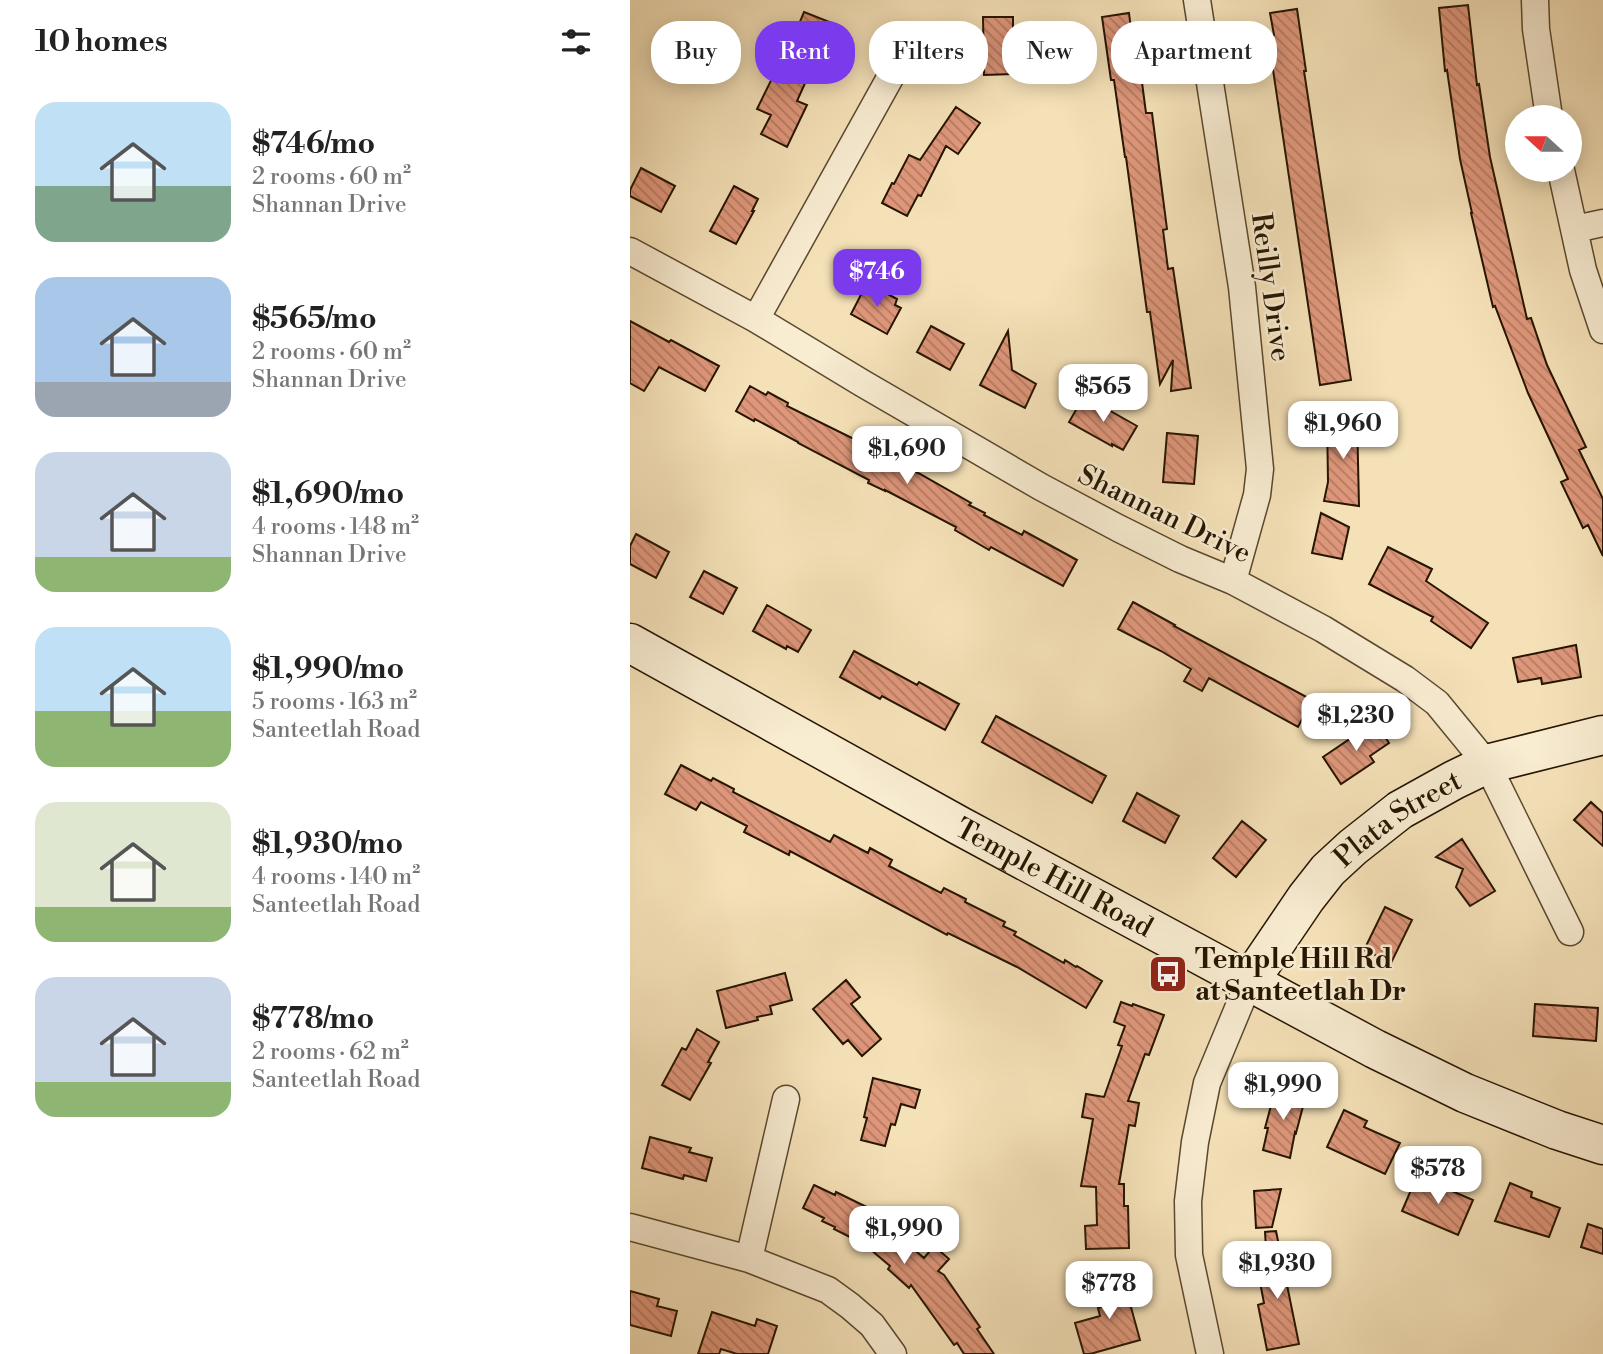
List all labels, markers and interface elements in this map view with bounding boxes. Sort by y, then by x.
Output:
chip: Buy [651,21,741,84]
chip: Rent [755,21,855,84]
chip: Filters [869,21,988,84]
chip: New [1002,21,1097,84]
chip: Apartment [1111,21,1277,84]
text: 10 homes [35,23,168,61]
icon: filters [557,23,595,61]
north arrow [1505,105,1582,182]
map controls [1505,105,1582,182]
text: $746/mo [252,125,375,163]
icon: home [91,130,175,214]
text: 2 rooms · 60 m² [252,163,411,191]
text: Shannan Drive [252,191,407,219]
street label: Reilly Drive [1243,211,1298,364]
pin: $746 [836,250,918,309]
text: $746 [849,258,905,286]
text: $565/mo [252,300,377,338]
icon: home [91,305,175,389]
text: 2 rooms · 60 m² [252,338,411,366]
pin: $565 [1062,364,1144,424]
text: Shannan Drive [252,366,407,394]
text: $565 [1075,373,1131,401]
pin: $1,960 [1286,402,1400,461]
text: $1,960 [1304,410,1382,438]
pin: $1,690 [850,426,964,486]
text: $1,690 [868,435,946,463]
street label: Shannan Drive [1072,457,1257,571]
text: $1,690/mo [252,475,404,513]
icon: home [91,480,175,564]
text: 4 rooms · 148 m² [252,513,419,541]
text: Shannan Drive [252,541,407,569]
text: $1,990/mo [252,650,404,688]
icon: home [91,655,175,739]
text: 5 rooms · 163 m² [252,688,417,716]
pin: $1,230 [1299,694,1413,753]
text: $1,230 [1317,702,1395,730]
text: Santeetlah Road [252,716,420,744]
street label: Plata Street [1327,763,1467,875]
street label: Temple Hill Road [949,811,1159,946]
text: $1,930/mo [252,825,403,863]
icon: home [91,830,175,914]
text: 4 rooms · 140 m² [252,863,420,891]
text: Santeetlah Road [252,891,420,919]
place label: Temple Hill Rd at Santeetlah Dr [1195,942,1406,1009]
bus stop icon: Temple Hill Rd at Santeetlah Dr [1147,953,1189,995]
text: $778/mo [252,1000,374,1038]
icon: home [91,1005,175,1089]
text: 2 rooms · 62 m² [252,1038,409,1066]
pin: $1,990 [1226,1062,1340,1122]
text: Santeetlah Road [252,1066,420,1094]
text: $1,990 [1244,1071,1322,1099]
pin: $578 [1397,1146,1479,1206]
text: $578 [1410,1155,1466,1183]
pin: $1,990 [847,1206,961,1266]
text: $1,990 [865,1215,943,1243]
pin: $1,930 [1220,1242,1334,1301]
text: $1,930 [1238,1250,1316,1278]
pin: $778 [1068,1262,1150,1321]
text: $778 [1082,1270,1136,1298]

